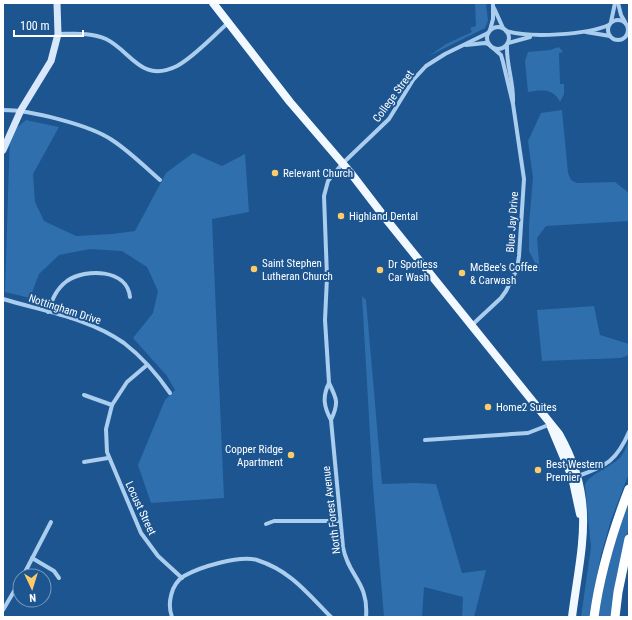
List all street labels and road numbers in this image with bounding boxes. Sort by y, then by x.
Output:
street label: College Street [370,68,417,125]
street label: Blue Jay Drive [504,191,521,253]
street label: Nottingham Drive [27,292,103,327]
street label: North Forest Avenue [320,465,343,555]
street label: Locust Street [122,479,159,537]

